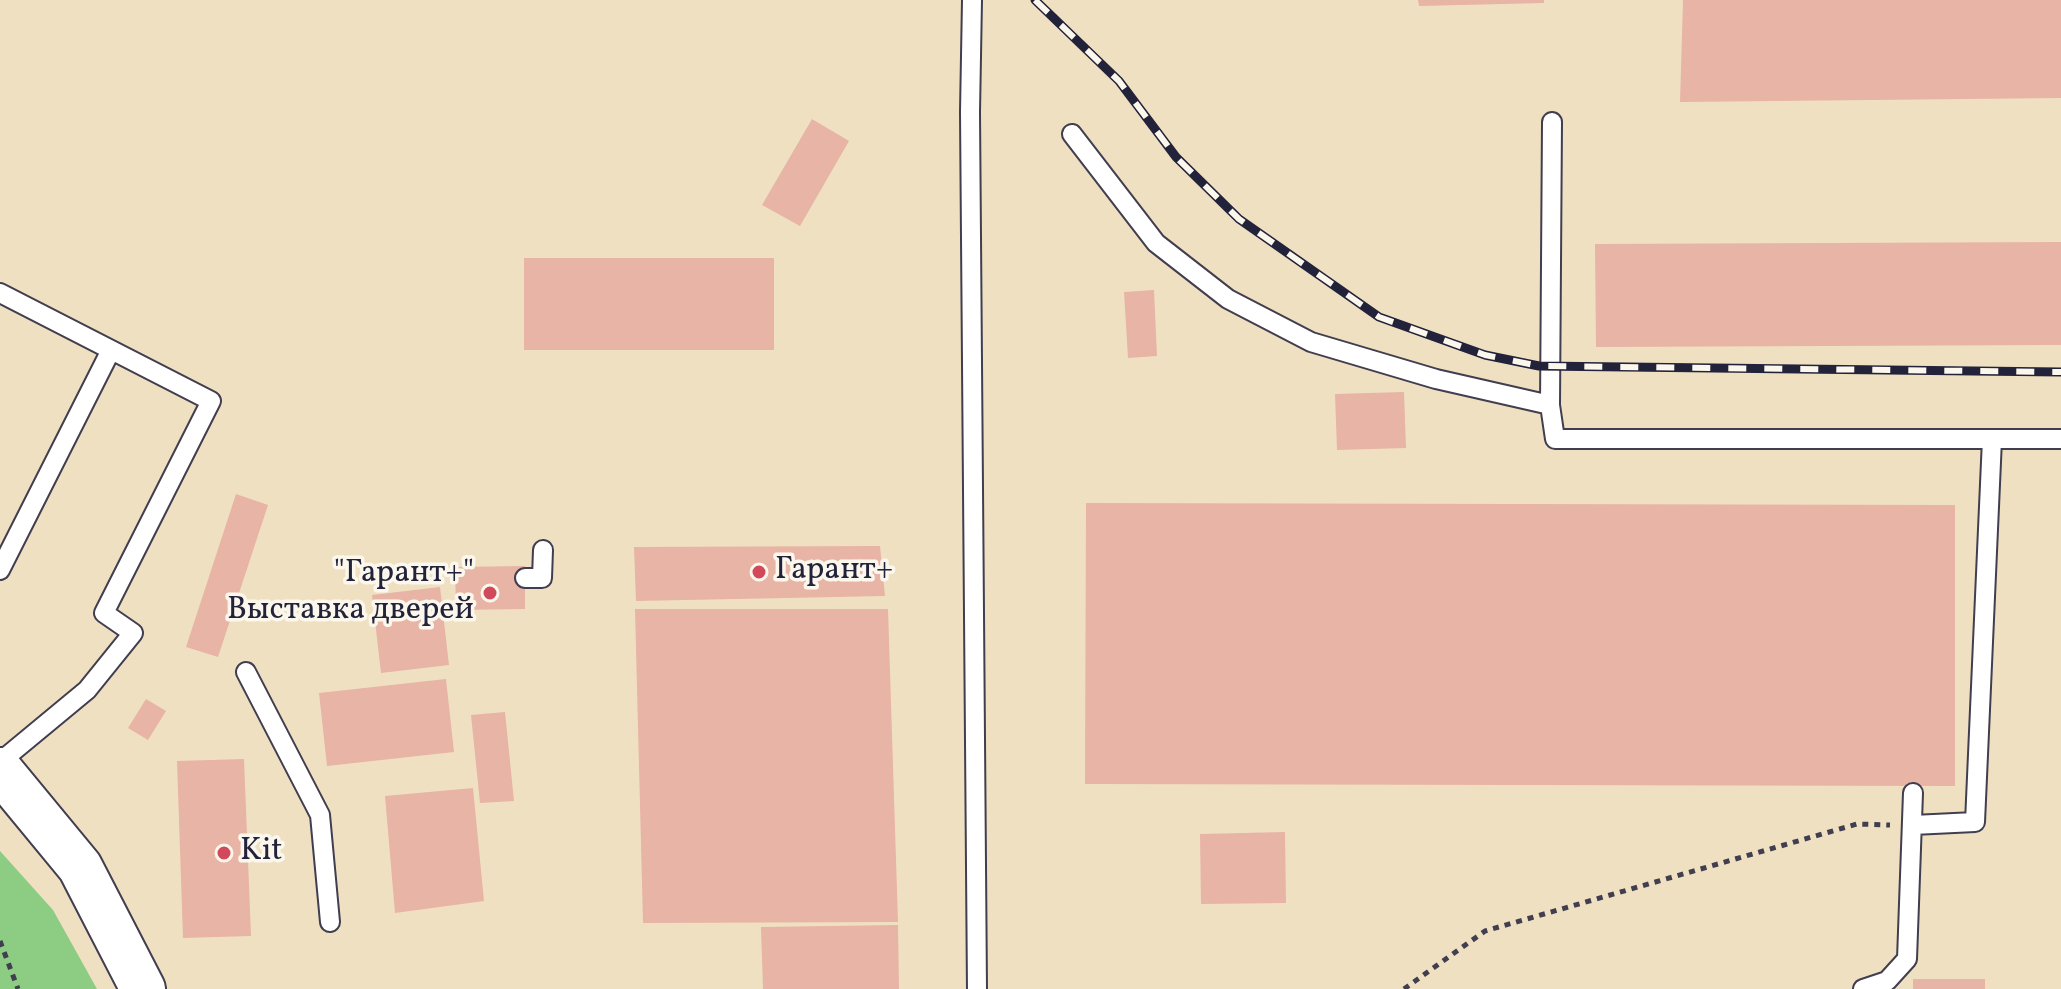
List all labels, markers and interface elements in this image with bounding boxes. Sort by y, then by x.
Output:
place label: Гарант+ [775,553,893,591]
place label: "Гарант+" Выставка дверей [227,556,474,631]
marker: Гарант+ [750,563,768,581]
marker: "Гарант+" Выставка дверей [481,584,499,602]
place label: Kit [240,834,283,872]
marker: Kit [215,844,233,862]

